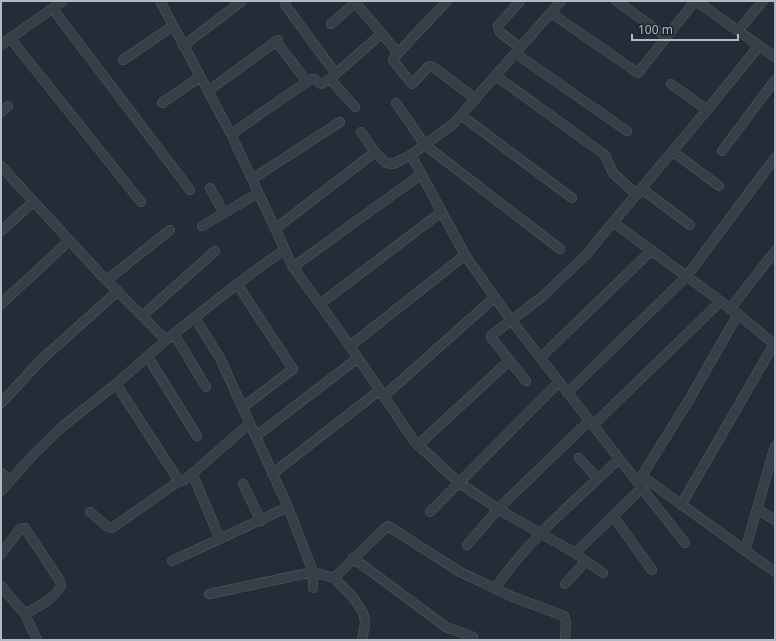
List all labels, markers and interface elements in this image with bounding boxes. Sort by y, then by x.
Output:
scale bar [632,16,738,42]
text: 100 m [638,21,673,38]

